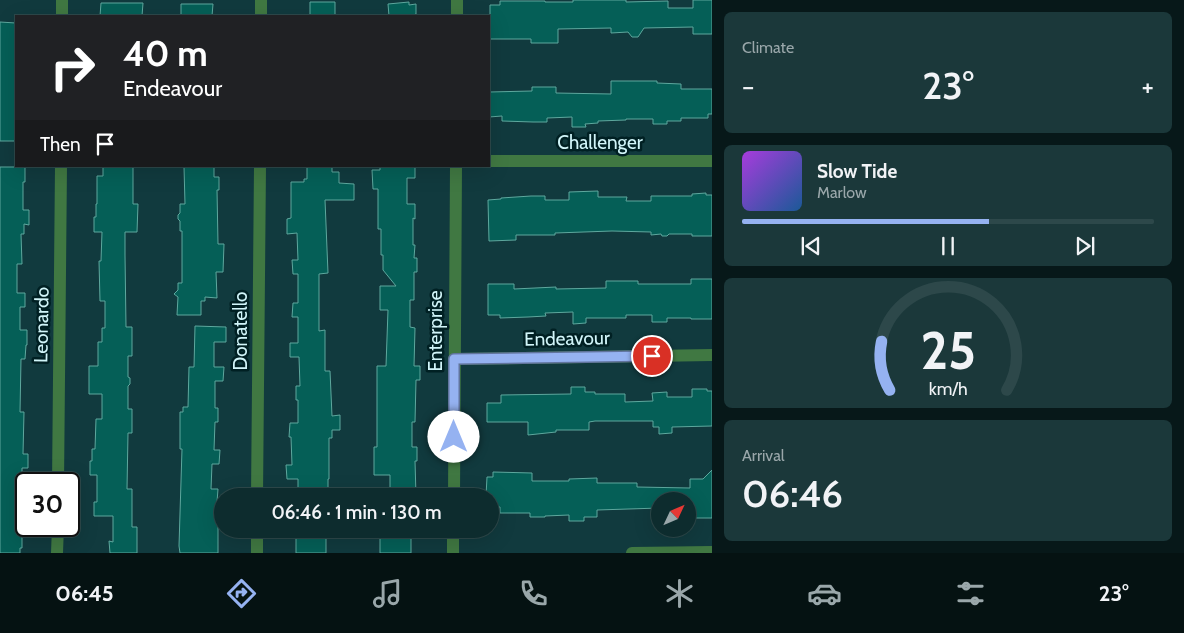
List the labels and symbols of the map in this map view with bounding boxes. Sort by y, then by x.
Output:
street label: Challenger [557,131,643,154]
street label: Leonardo [29,287,54,363]
street label: Enterprise [424,290,447,372]
street label: Donatello [229,291,252,371]
street label: Endeavour [524,326,610,351]
pin [631,335,673,377]
position arrow [427,410,479,462]
speed limit sign: 30 [15,472,80,537]
north arrow [651,492,696,538]

